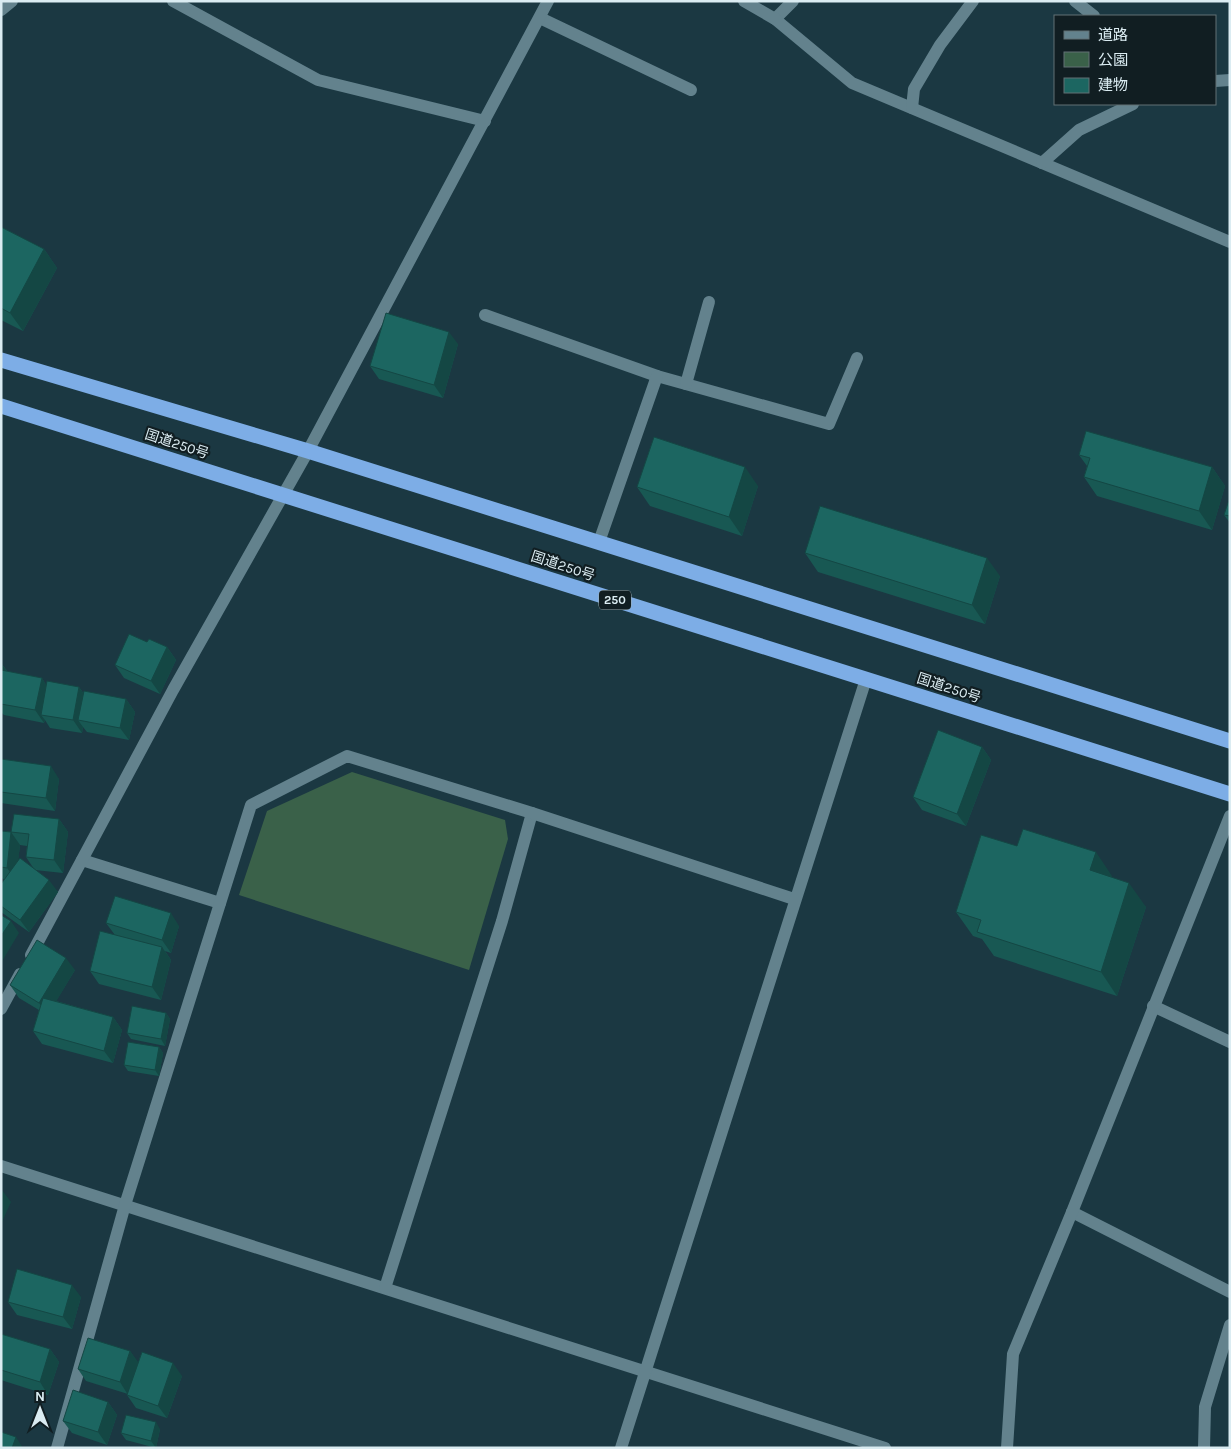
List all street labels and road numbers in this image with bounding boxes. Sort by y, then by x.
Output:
street label: 国道250号 [143,426,211,462]
street label: 国道250号 [529,548,597,584]
road number: 250 [599,590,631,610]
street label: 国道250号 [915,670,983,706]

